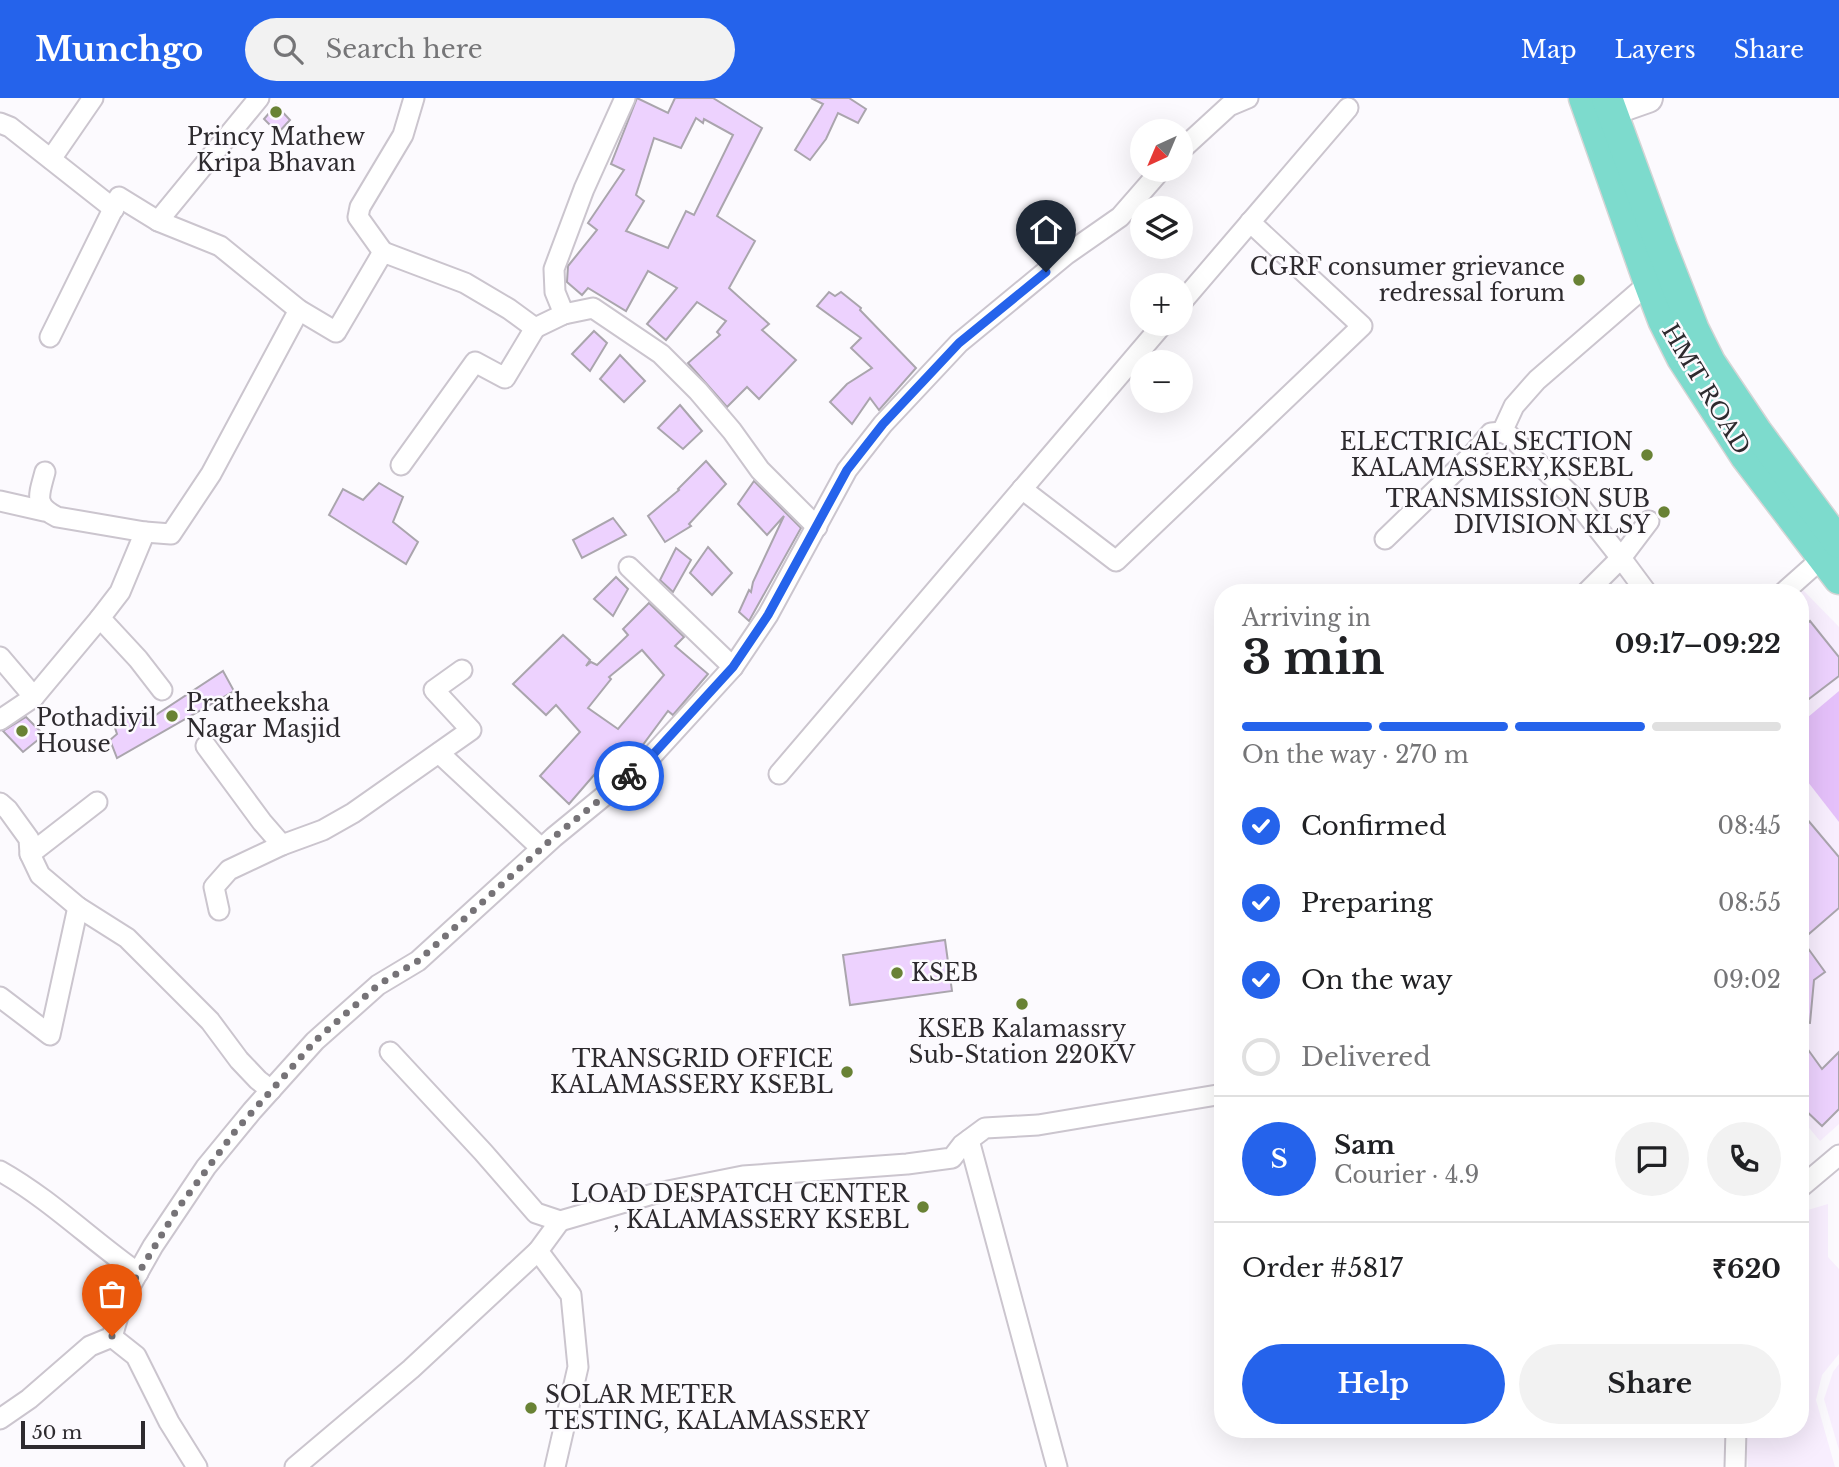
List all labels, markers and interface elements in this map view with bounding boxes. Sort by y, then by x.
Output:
search box [245,18,735,81]
text: Munchgo [35,29,203,70]
icon: search [269,30,307,68]
text: Search here [325,33,483,65]
text: Map [1521,35,1577,64]
text: Layers [1615,35,1696,64]
text: Share [1734,35,1804,64]
marker: Princy Mathew Kripa Bhavan [268,104,284,120]
north arrow [1130,119,1194,182]
map controls [1130,119,1193,413]
place label: Princy Mathew Kripa Bhavan [187,123,365,177]
button: layers [1130,196,1193,259]
pin [1016,200,1076,272]
icon: home [1027,211,1065,249]
place label: CGRF consumer grievance redressal forum [1250,253,1565,307]
marker: CGRF consumer grievance redressal forum [1571,272,1587,288]
button: + [1130,273,1193,336]
street label: HMT ROAD [1656,319,1756,459]
button: − [1130,350,1193,413]
place label: ELECTRICAL SECTION KALAMASSERY,KSEBL [1340,428,1633,482]
marker: ELECTRICAL SECTION KALAMASSERY,KSEBL [1639,447,1655,463]
place label: TRANSMISSION SUB DIVISION KLSY [1386,485,1650,539]
marker: TRANSMISSION SUB DIVISION KLSY [1656,504,1672,520]
text: Arriving in [1242,604,1371,632]
text: 09:17–09:22 [1615,628,1781,660]
text: 3 min [1242,629,1384,686]
place label: Pratheeksha Nagar Masjid [186,689,341,743]
place label: Pothadiyil House [36,704,157,758]
marker: Pratheeksha Nagar Masjid [164,708,180,724]
marker: Pothadiyil House [14,723,30,739]
courier [594,741,664,811]
text: On the way · 270 m [1242,741,1469,769]
icon: bike [610,757,648,795]
icon: check [1242,807,1280,845]
text: Confirmed [1301,810,1446,842]
text: 08:45 [1718,812,1781,840]
icon: check [1242,884,1280,922]
text: Preparing [1301,887,1433,919]
text: 08:55 [1718,889,1781,917]
place label: KSEB [911,959,978,987]
icon: check [1242,961,1280,999]
text: On the way [1301,964,1453,996]
marker: KSEB [889,965,905,981]
text: 09:02 [1713,966,1781,994]
marker: KSEB Kalamassry Sub-Station 220KV [1014,996,1030,1012]
place label: KSEB Kalamassry Sub-Station 220KV [909,1015,1136,1069]
text: Delivered [1301,1041,1431,1073]
place label: TRANSGRID OFFICE KALAMASSERY KSEBL [550,1045,833,1099]
marker: TRANSGRID OFFICE KALAMASSERY KSEBL [839,1064,855,1080]
button: chat [1615,1122,1689,1196]
button: phone [1707,1122,1781,1196]
text: Sam [1334,1129,1395,1161]
text: S [1270,1143,1288,1175]
text: Courier · 4.9 [1334,1161,1479,1189]
place label: LOAD DESPATCH CENTER , KALAMASSERY KSEBL [571,1180,910,1234]
marker: LOAD DESPATCH CENTER , KALAMASSERY KSEBL [915,1199,931,1215]
text: Order #5817 [1242,1252,1403,1284]
text: ₹620 [1712,1253,1781,1285]
pin [82,1264,142,1336]
icon: bag [93,1275,131,1313]
button: Help [1242,1344,1505,1424]
button: Share [1519,1344,1781,1424]
place label: SOLAR METER TESTING, KALAMASSERY [545,1381,870,1435]
marker: SOLAR METER TESTING, KALAMASSERY [523,1400,539,1416]
scale bar [21,1418,145,1450]
text: 50 m [32,1421,82,1444]

